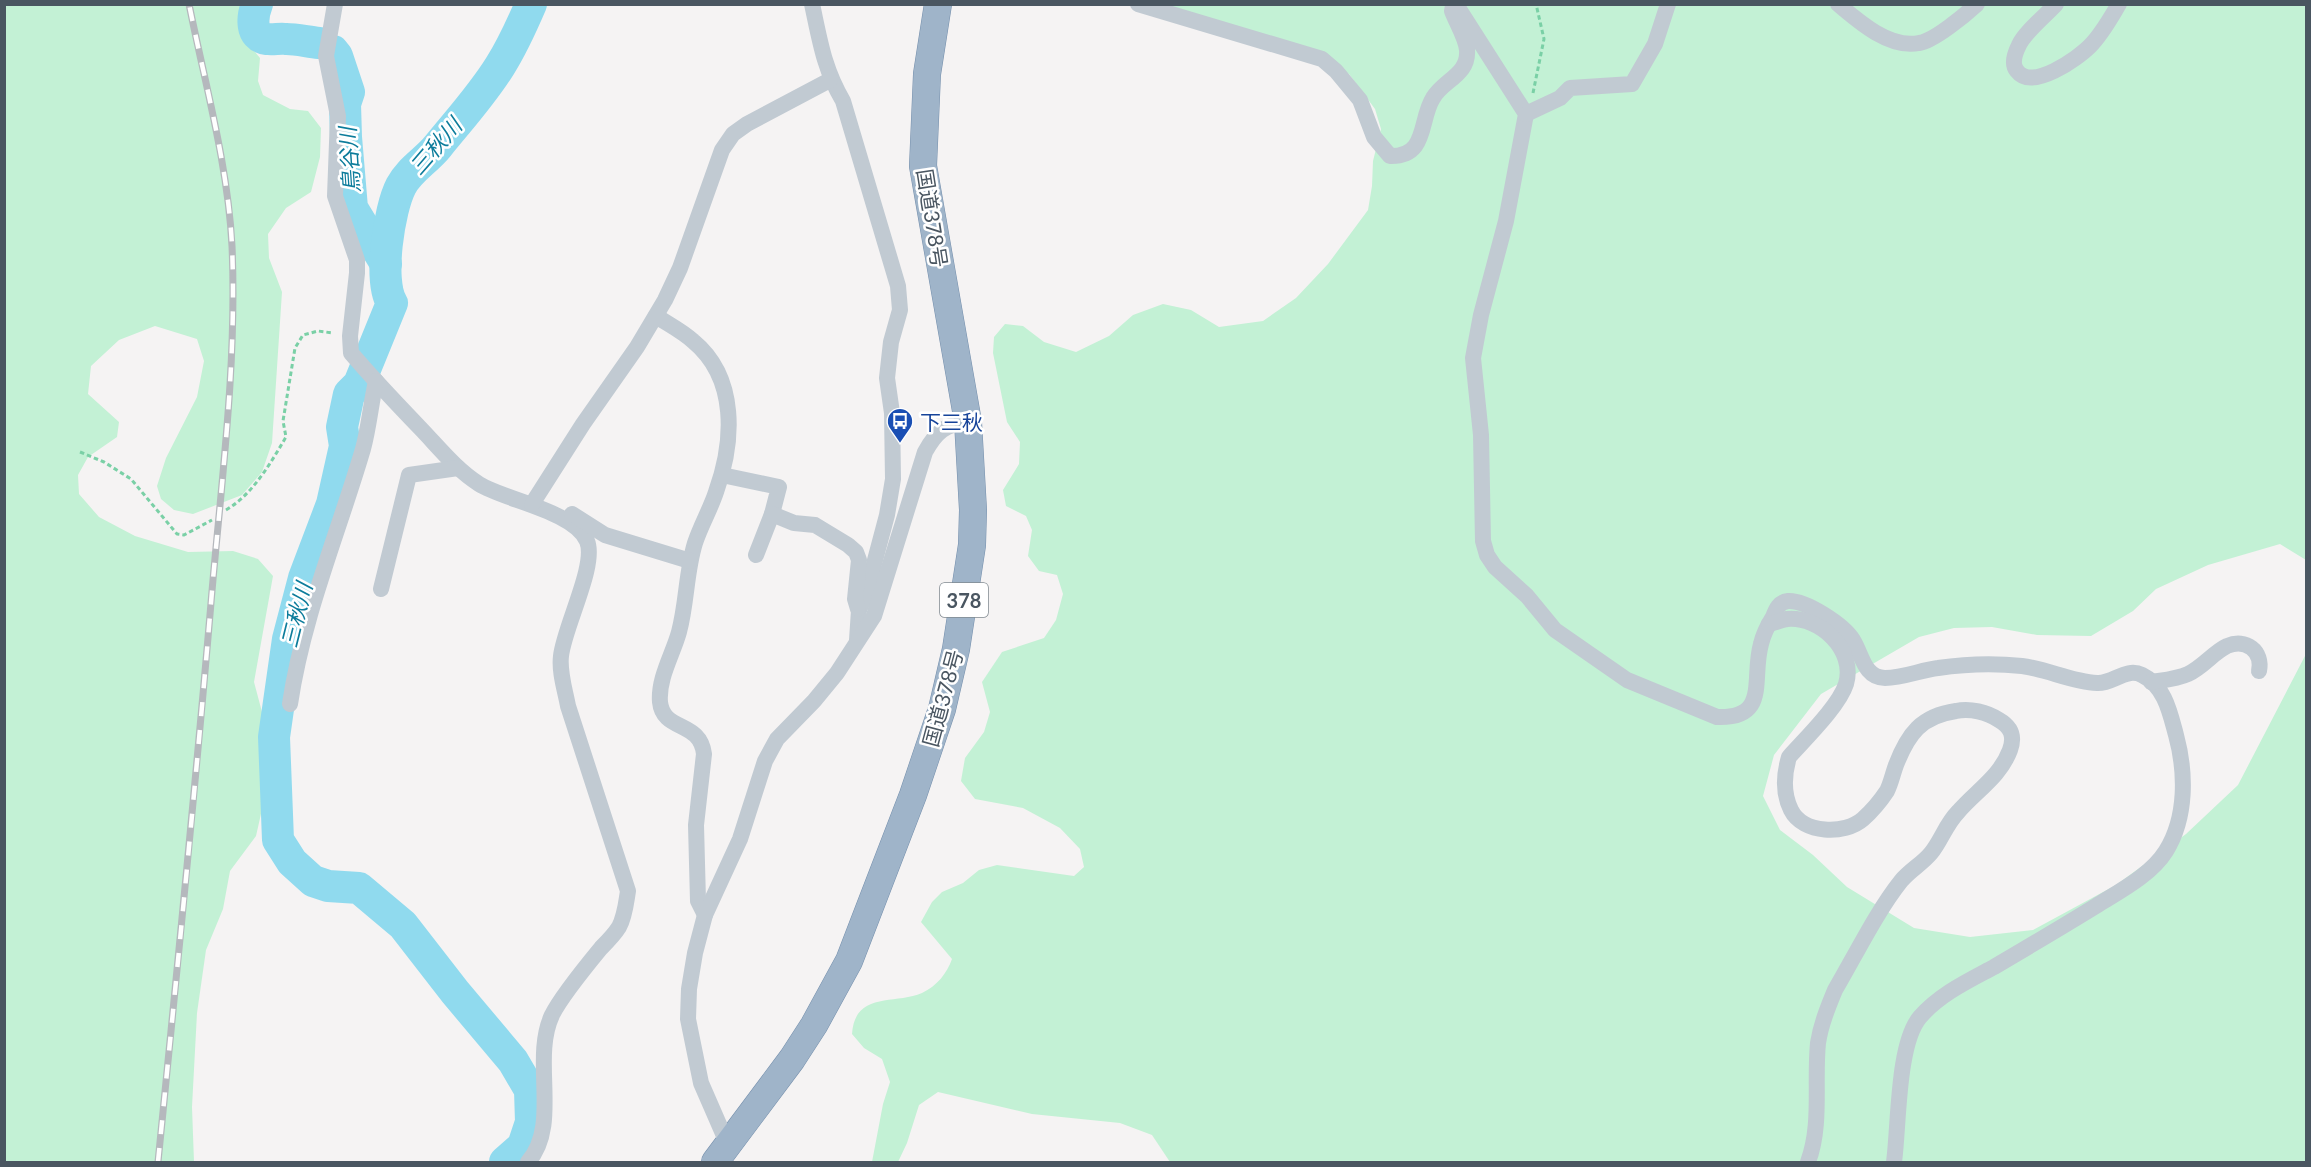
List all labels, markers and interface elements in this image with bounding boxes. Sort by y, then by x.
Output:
water label: 三秋川 [403,111,468,180]
water label: 鳥谷川 [333,124,365,194]
street label: 国道378号 [913,167,953,269]
bus stop icon: 下三秋 [885,406,915,444]
place label: 下三秋 [920,409,983,434]
water label: 三秋川 [275,578,318,650]
road number: 378 [940,583,988,617]
street label: 国道378号 [917,647,967,749]

